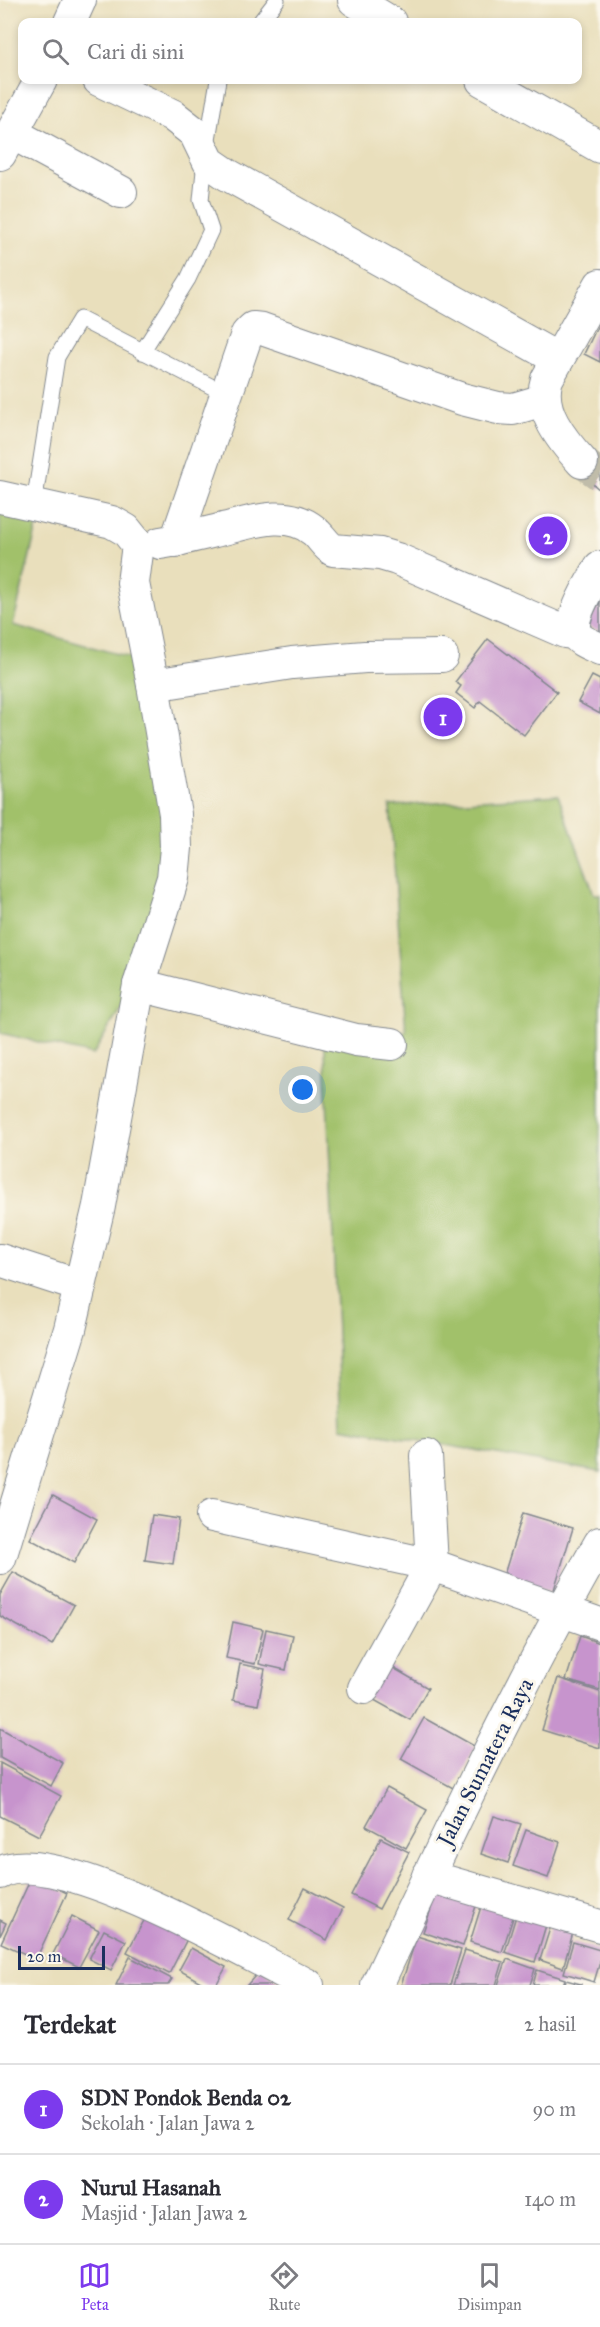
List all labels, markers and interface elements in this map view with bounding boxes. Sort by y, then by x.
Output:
search box [18,18,582,84]
icon: search [39,35,72,68]
text: Cari di sini [87,38,184,65]
pin: 2 [528,514,568,558]
pin: 1 [424,694,462,740]
your location [288,1075,317,1104]
street label: Jalan Sumatera Raya [430,1673,539,1852]
scale bar [18,1943,105,1970]
text: 20 m [27,1947,61,1966]
text: Terdekat [24,2008,116,2040]
text: 2 hasil [524,2012,576,2036]
text: SDN Pondok Benda 02 [81,2084,291,2111]
text: 1 [40,2097,47,2121]
text: 90 m [533,2097,576,2121]
text: Sekolah · Jalan Jawa 2 [81,2111,255,2135]
text: Nurul Hasanah [81,2174,221,2201]
text: 2 [39,2187,48,2211]
text: 140 m [524,2187,576,2211]
text: Masjid · Jalan Jawa 2 [81,2201,247,2225]
tab: Peta [78,2259,111,2314]
tab: Rute [268,2259,301,2314]
tab: Disimpan [458,2259,522,2314]

